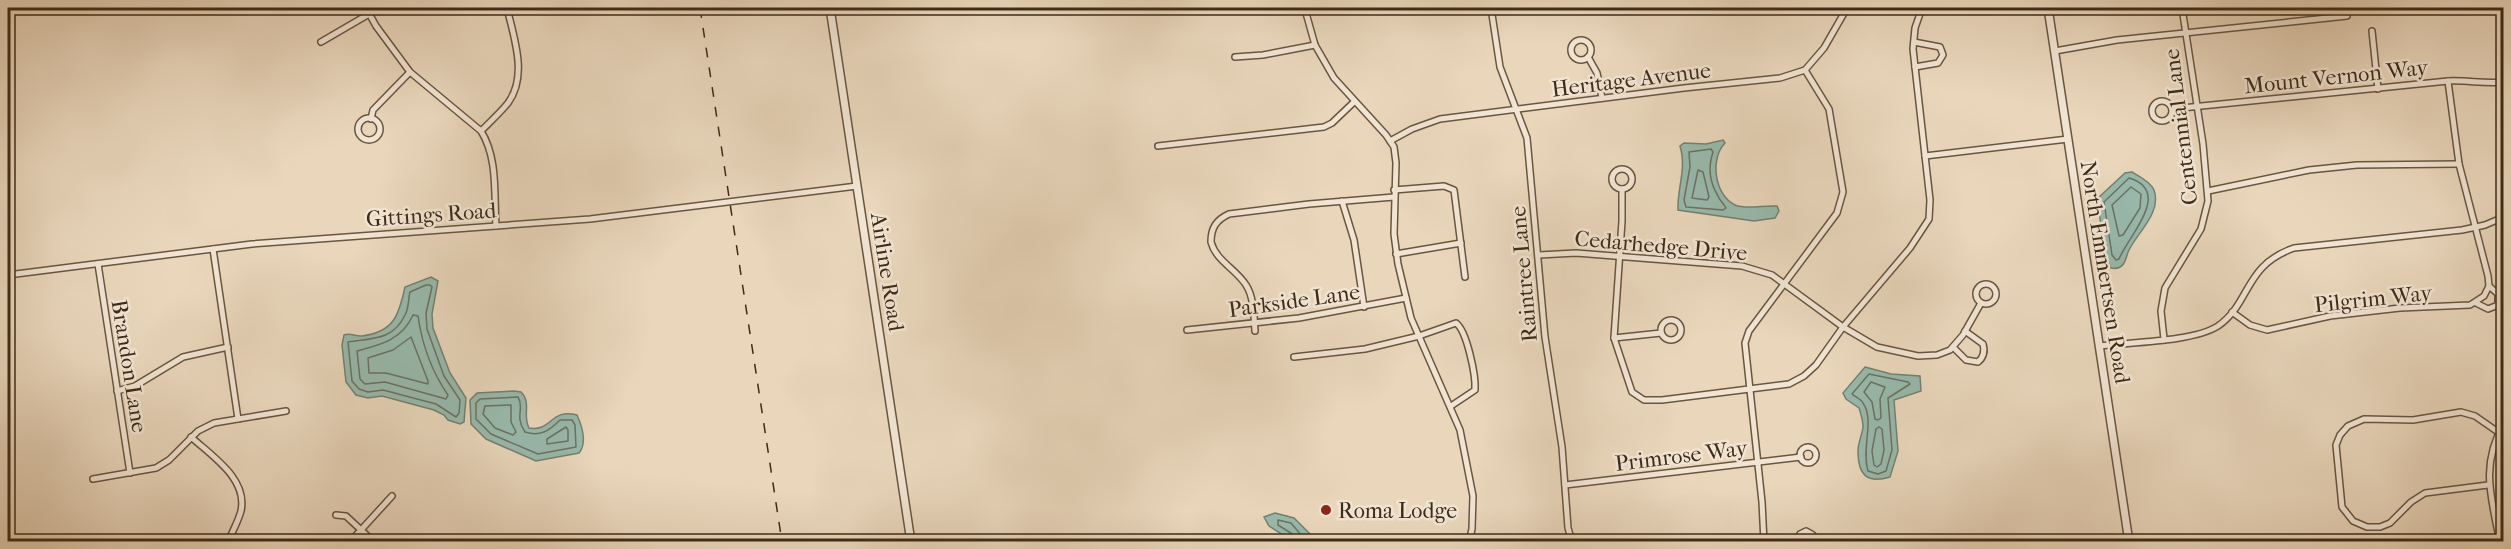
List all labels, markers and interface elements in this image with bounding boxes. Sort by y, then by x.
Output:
street label: Centennial Lane [2159,47,2203,206]
street label: Mount Vernon Way [2243,54,2431,100]
street label: Heritage Avenue [1550,57,1712,103]
street label: North Emmertsen Road [2075,159,2136,386]
street label: Gittings Road [365,197,498,233]
street label: Raintree Lane [1505,205,1543,343]
street label: Airline Road [865,210,909,334]
street label: Cedarhedge Drive [1573,225,1748,267]
street label: Parkside Lane [1227,279,1362,323]
street label: Pilgrim Way [2313,280,2434,318]
street label: Brandon Lane [106,298,152,434]
street label: Primrose Way [1613,435,1750,477]
place label: Roma Lodge [1338,498,1457,524]
marker: Roma Lodge [1319,503,1333,517]

